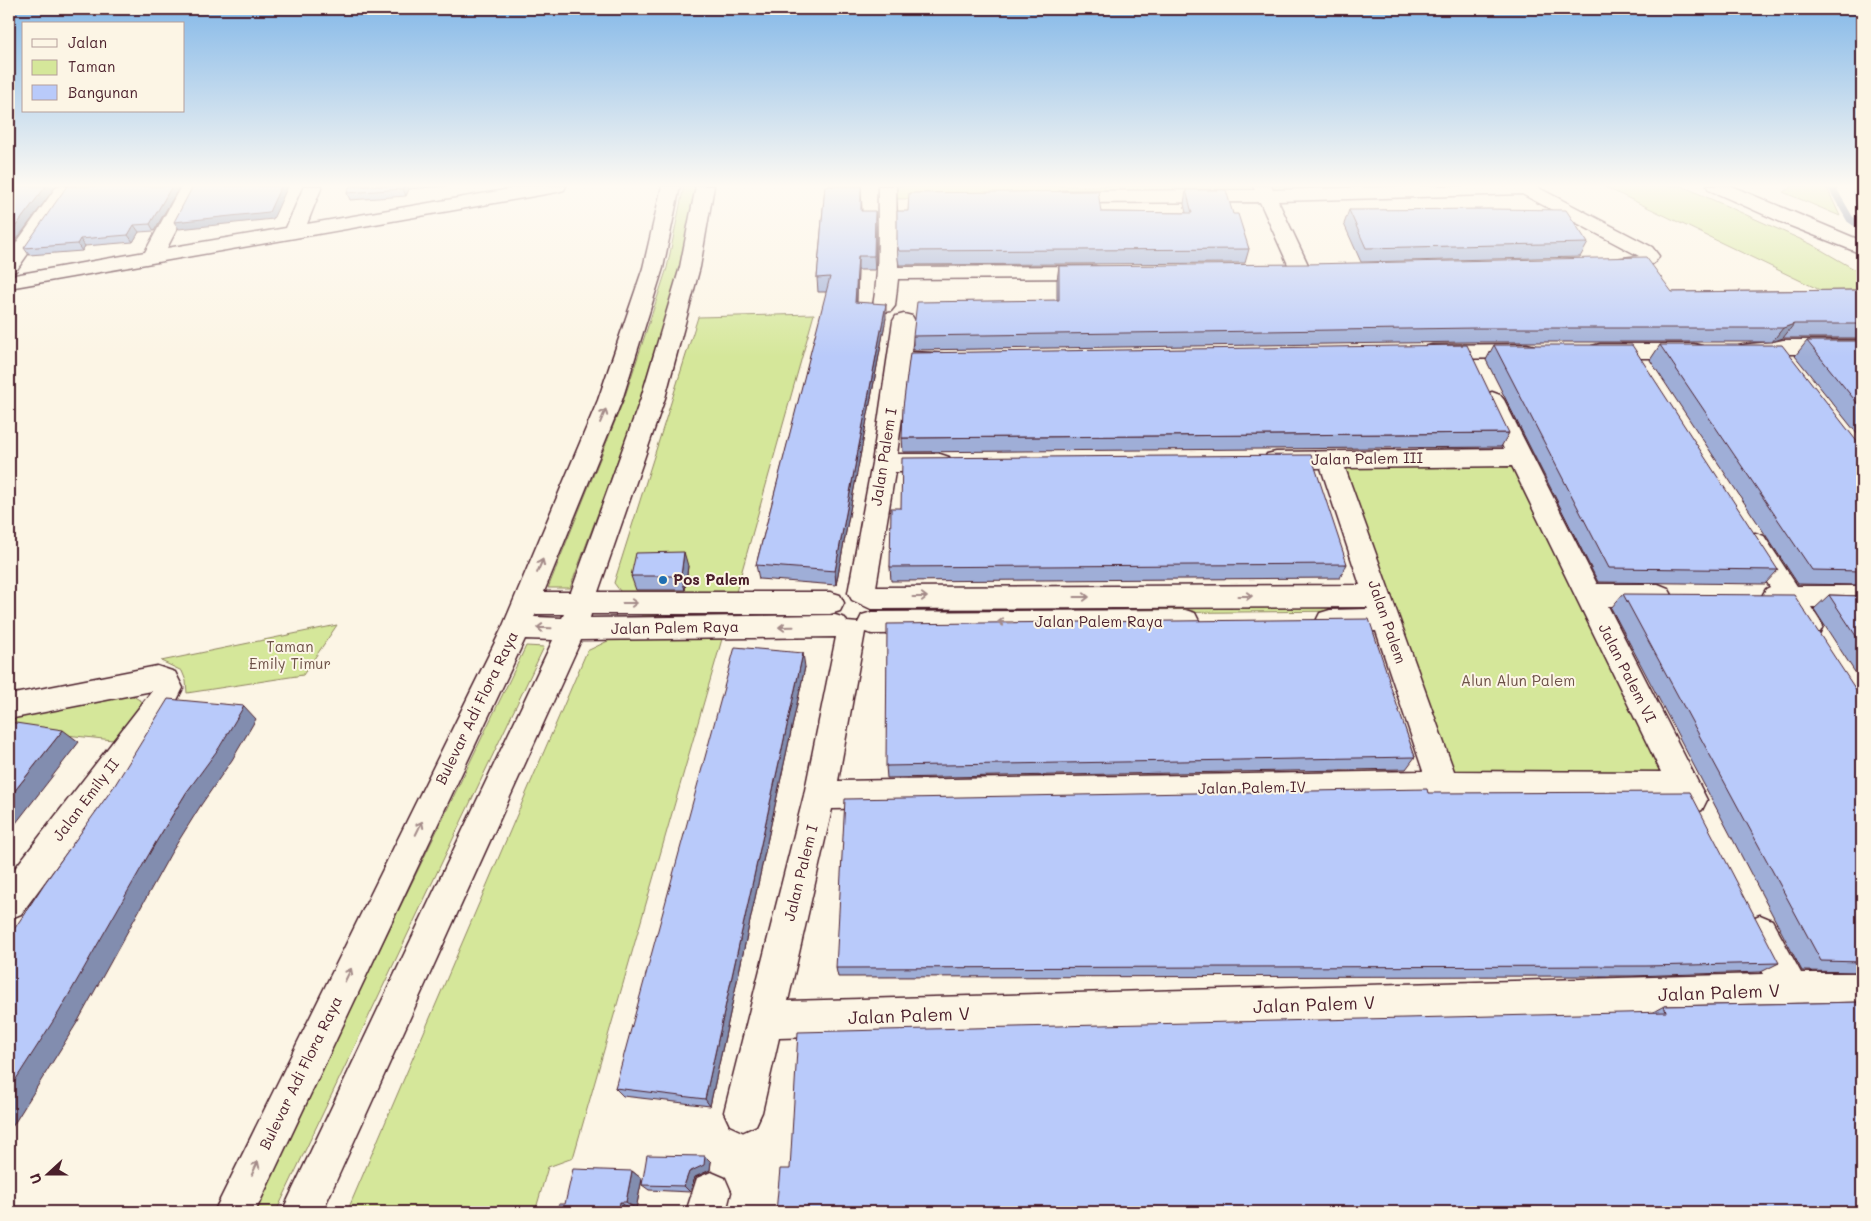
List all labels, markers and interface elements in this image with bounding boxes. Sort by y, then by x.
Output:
legend [22,22,185,112]
text: Jalan [68,32,107,52]
text: Taman [68,56,115,76]
text: Bangunan [68,82,138,102]
street label: Jalan Palem I [865,406,901,507]
one-way arrow [598,409,608,424]
street label: Jalan Palem III [1311,447,1423,469]
one-way arrow [536,559,546,574]
place label: Pos Palem [673,569,750,589]
marker: Pos Palem [657,574,669,586]
street label: Jalan Palem [1364,577,1412,666]
one-way arrow [1236,591,1252,601]
one-way arrow [1074,592,1090,602]
one-way arrow [911,593,927,602]
one-way arrow [622,598,638,608]
street label: Jalan Palem Raya [1035,611,1163,631]
street label: Jalan Palem Raya [611,616,739,638]
one-way arrow [997,617,1014,627]
street label: Jalan Palem VI [1594,620,1662,726]
one-way arrow [778,622,794,632]
one-way arrow [536,624,552,633]
street label: Bulevar Adi Flora Raya [430,628,522,788]
park label: Taman Emily Timur [249,636,331,673]
park label: Alun Alun Palem [1461,670,1575,690]
street label: Jalan Emily II [48,754,123,845]
street label: Jalan Palem IV [1198,776,1306,798]
one-way arrow [415,821,424,836]
street label: Jalan Palem I [778,822,822,923]
one-way arrow [343,967,353,982]
street label: Jalan Palem V [1658,978,1780,1006]
street label: Jalan Palem V [1253,990,1375,1018]
street label: Bulevar Adi Flora Raya [254,993,346,1153]
street label: Jalan Palem V [848,1001,970,1029]
north arrow [22,1148,72,1198]
one-way arrow [250,1161,260,1176]
text: U [25,1171,46,1187]

